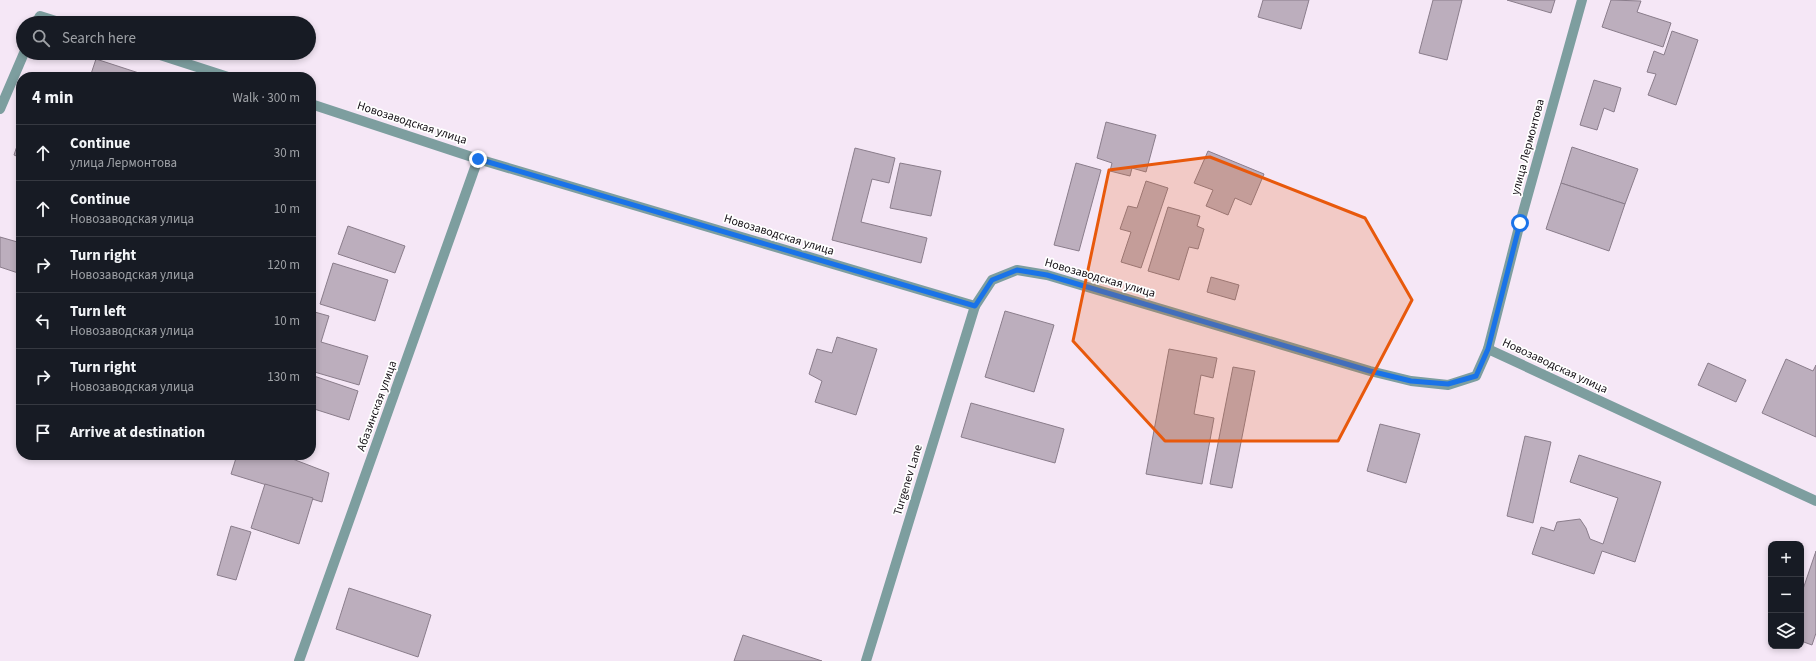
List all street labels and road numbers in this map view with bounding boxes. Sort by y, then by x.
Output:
street label: Новозаводская улица [355,97,469,149]
street label: улица Лермонтова [1507,97,1549,197]
street label: Новозаводская улица [722,210,836,260]
street label: Новозаводская улица [1043,254,1157,302]
street label: Новозаводская улица [1499,334,1611,398]
street label: Абазинская улица [353,358,401,454]
street label: Turgenev Lane [889,442,927,518]

